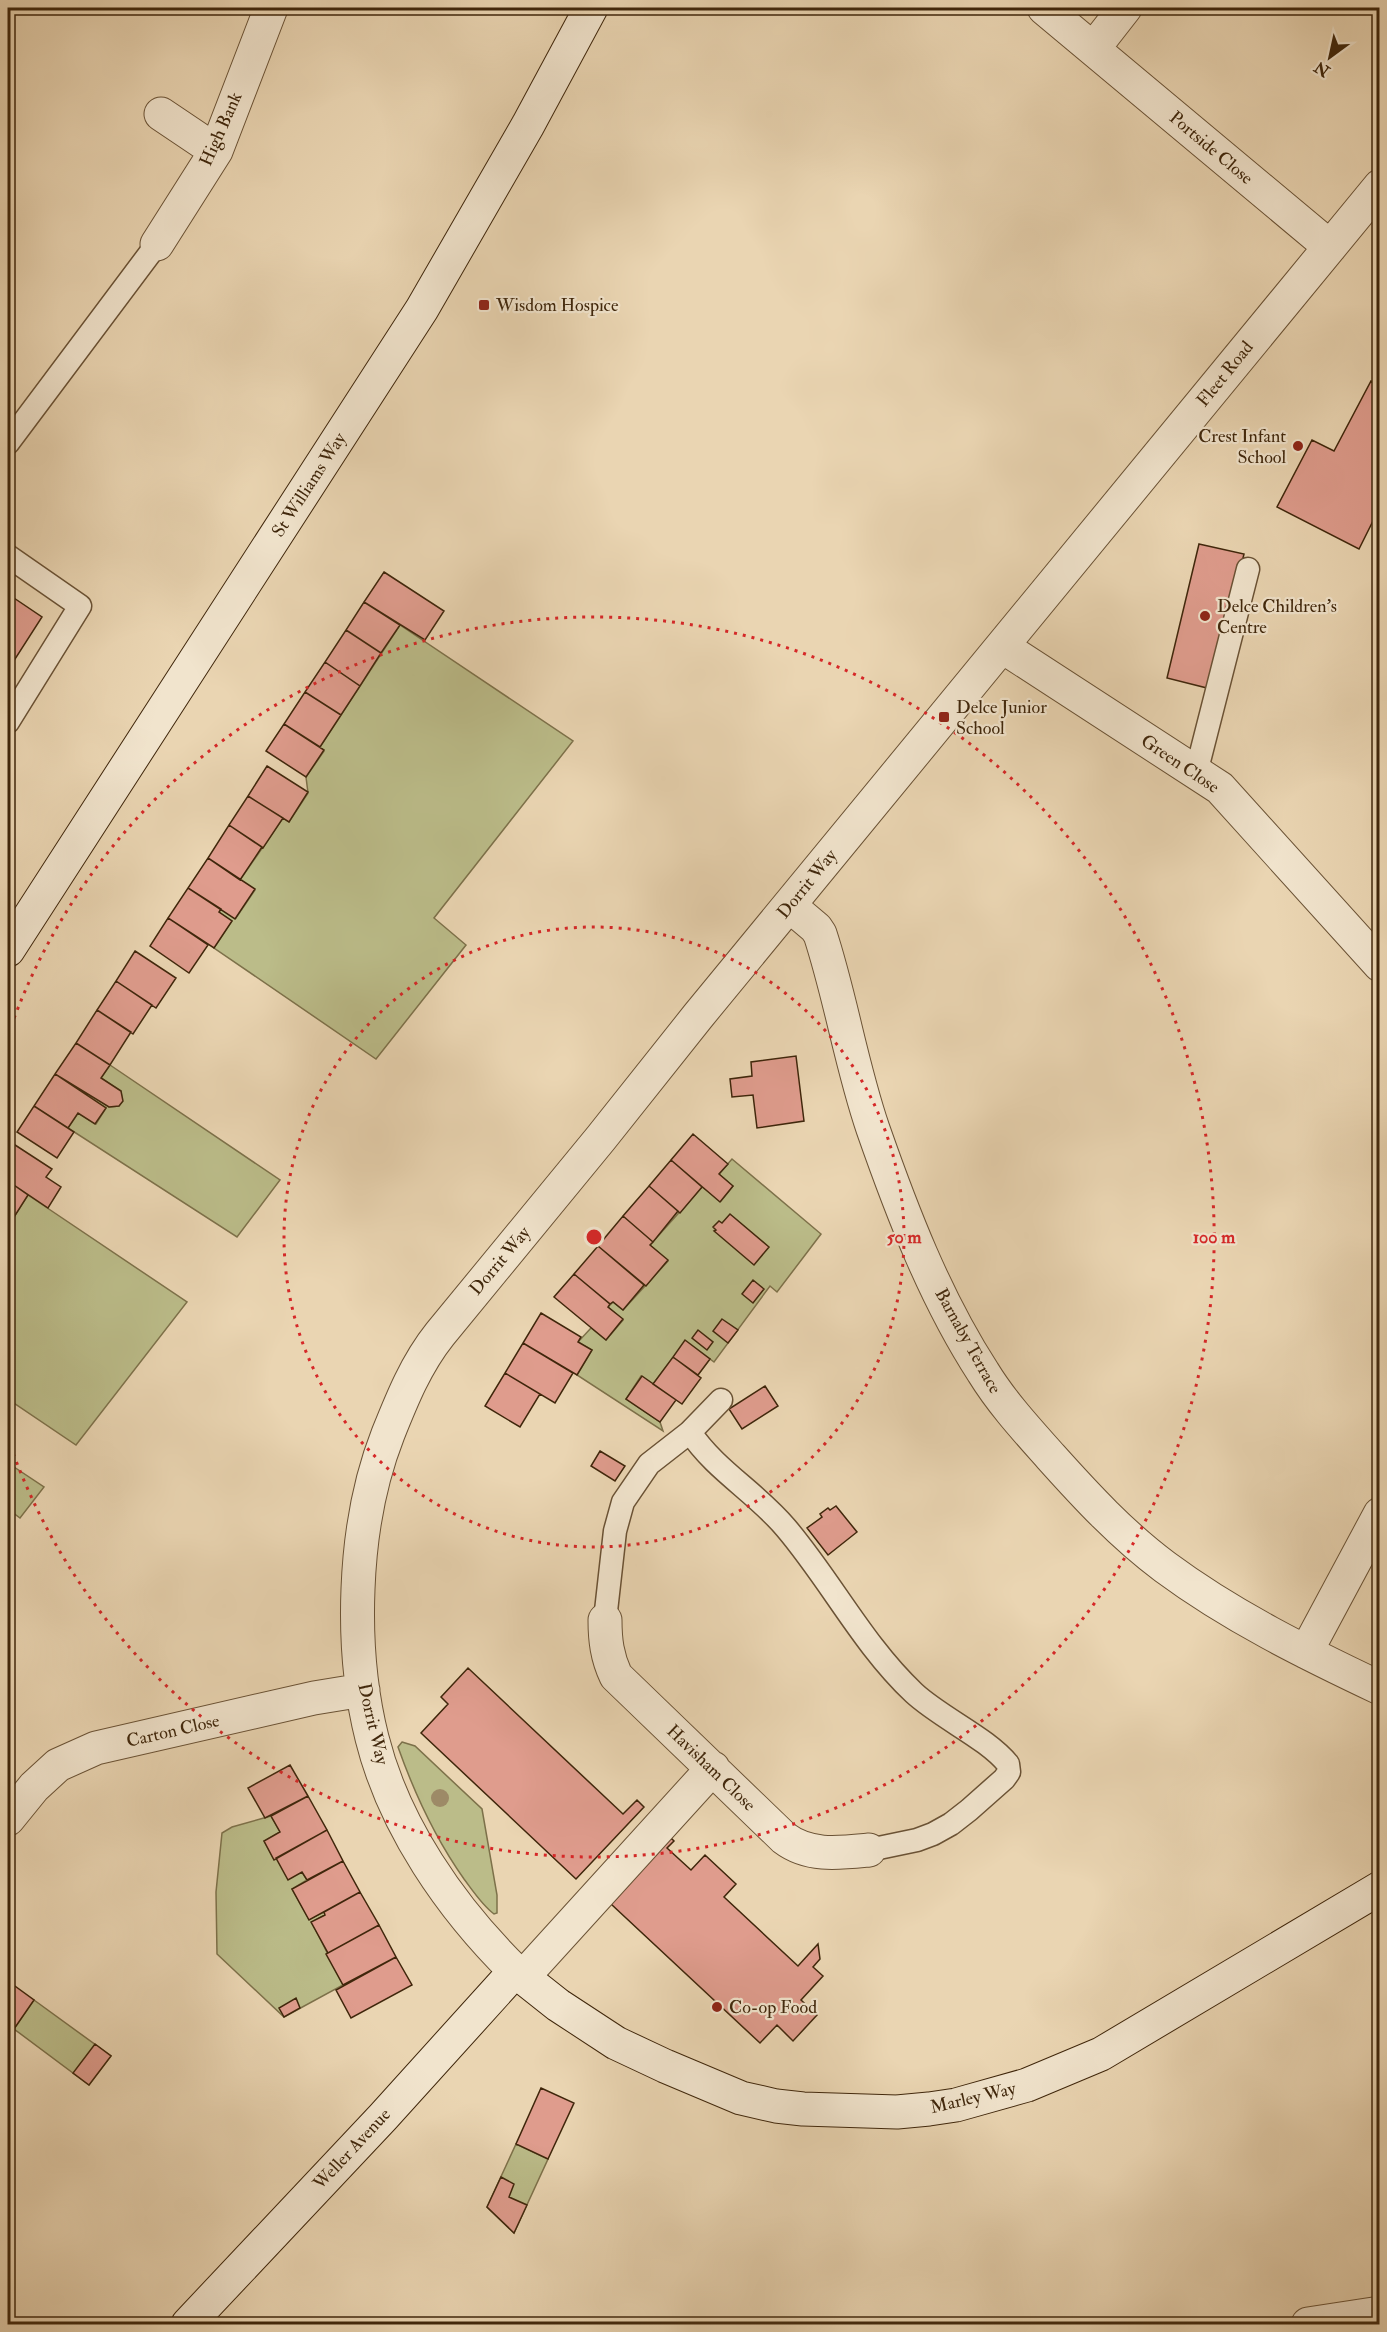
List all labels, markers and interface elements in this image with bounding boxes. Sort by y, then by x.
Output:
north arrow [1300,27,1360,87]
text: N [1310,56,1335,82]
street label: High Bank [194,88,248,170]
street label: Portside Close [1164,106,1258,190]
place label: Wisdom Hospice [495,294,619,317]
marker: Wisdom Hospice [477,298,491,312]
street label: Fleet Road [1191,336,1259,412]
place label: Crest Infant School [1198,425,1286,469]
street label: St Williams Way [267,428,352,542]
marker: Crest Infant School [1291,439,1305,453]
place label: Delce Children's Centre [1217,595,1337,639]
marker: Delce Children's Centre [1198,609,1212,623]
place label: Delce Junior School [956,696,1047,740]
marker: Delce Junior School [937,710,951,724]
street label: Green Close [1136,729,1224,799]
street label: Dorrit Way [772,844,843,923]
street label: Dorrit Way [465,1221,536,1300]
text: 50 m [887,1226,922,1249]
text: 100 m [1193,1226,1236,1249]
centre of rings [584,1227,604,1247]
street label: Barnaby Terrace [930,1284,1007,1398]
street label: Dorrit Way [352,1681,394,1768]
street label: Carton Close [124,1709,222,1753]
street label: Havisham Close [662,1720,761,1817]
place label: Co-op Food [729,1996,817,2019]
marker: Co-op Food [710,2000,724,2014]
street label: Marley Way [928,2077,1019,2119]
street label: Weller Avenue [308,2103,396,2195]

